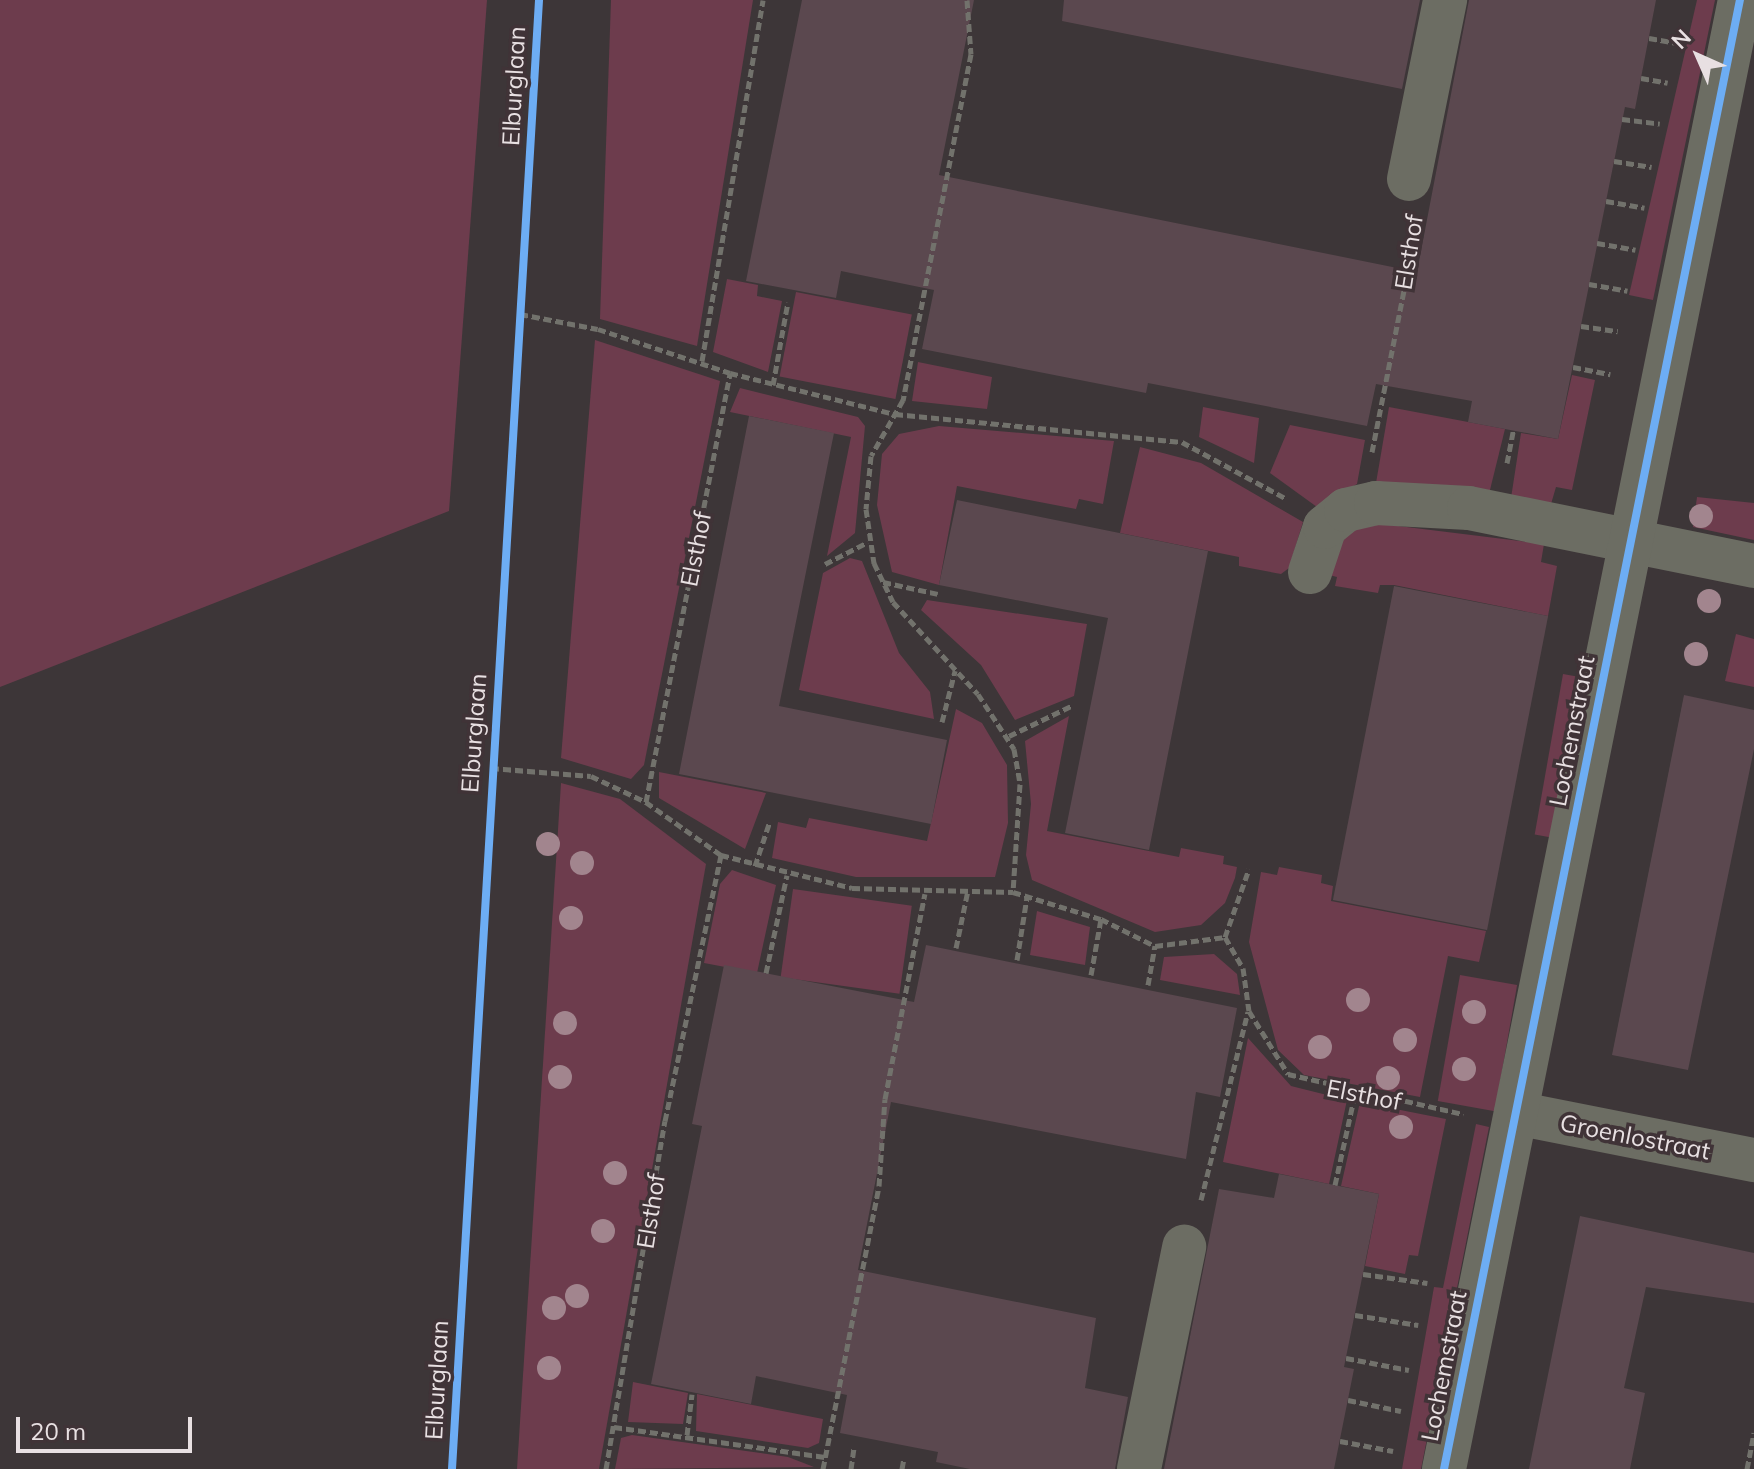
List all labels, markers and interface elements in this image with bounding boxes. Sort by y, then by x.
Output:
north arrow [1658,16,1738,96]
text: N [1665,23,1697,55]
street label: Elburglaan [496,25,532,147]
street label: Elsthof [1389,212,1429,292]
street label: Elsthof [675,509,717,589]
street label: Lochemstraat [1543,653,1601,809]
street label: Elburglaan [455,672,493,794]
street label: Elsthof [1324,1074,1404,1116]
street label: Groenlostraat [1557,1108,1713,1166]
street label: Elsthof [631,1171,671,1251]
street label: Lochemstraat [1415,1288,1473,1444]
street label: Elburglaan [419,1319,455,1441]
scale bar [20,1401,196,1451]
text: 20 m [30,1416,86,1446]

